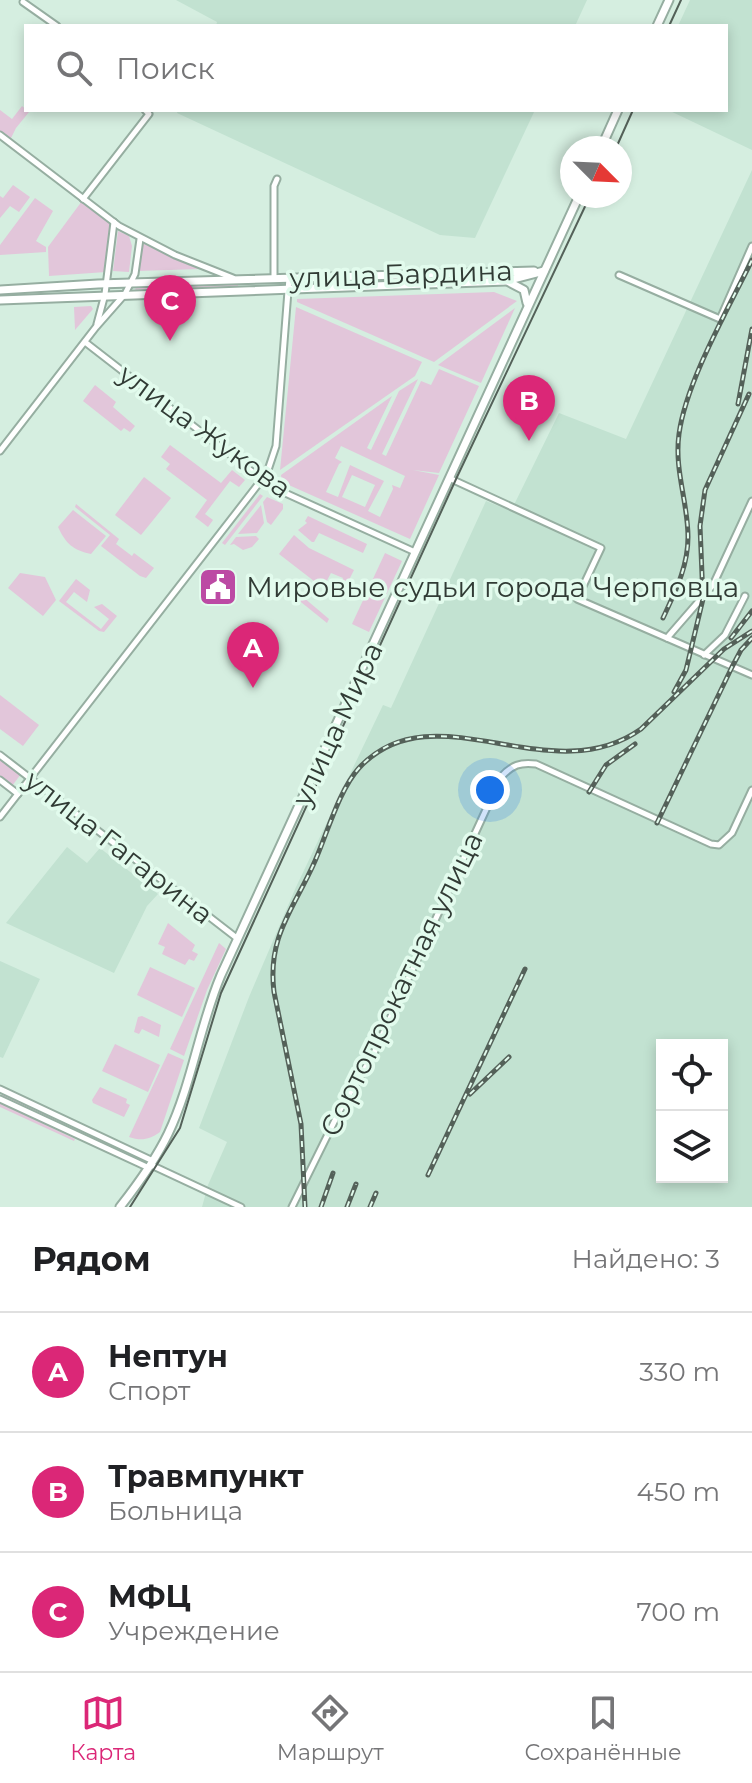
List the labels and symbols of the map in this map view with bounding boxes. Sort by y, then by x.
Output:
north arrow [560,136,632,208]
street label: улица Бардина [288,253,513,295]
pin: C [144,275,196,341]
street label: улица Жукова [111,356,298,505]
pin: B [503,375,555,441]
public building icon: Мировые судьи города Черповца [197,566,239,608]
place label: Мировые судьи города Черповца [246,570,739,604]
pin: A [227,622,279,688]
street label: улица Мира [284,637,390,812]
street label: улица Гагарина [17,762,220,931]
your location [470,770,510,810]
street label: Сортопрокатная улица [312,826,490,1142]

